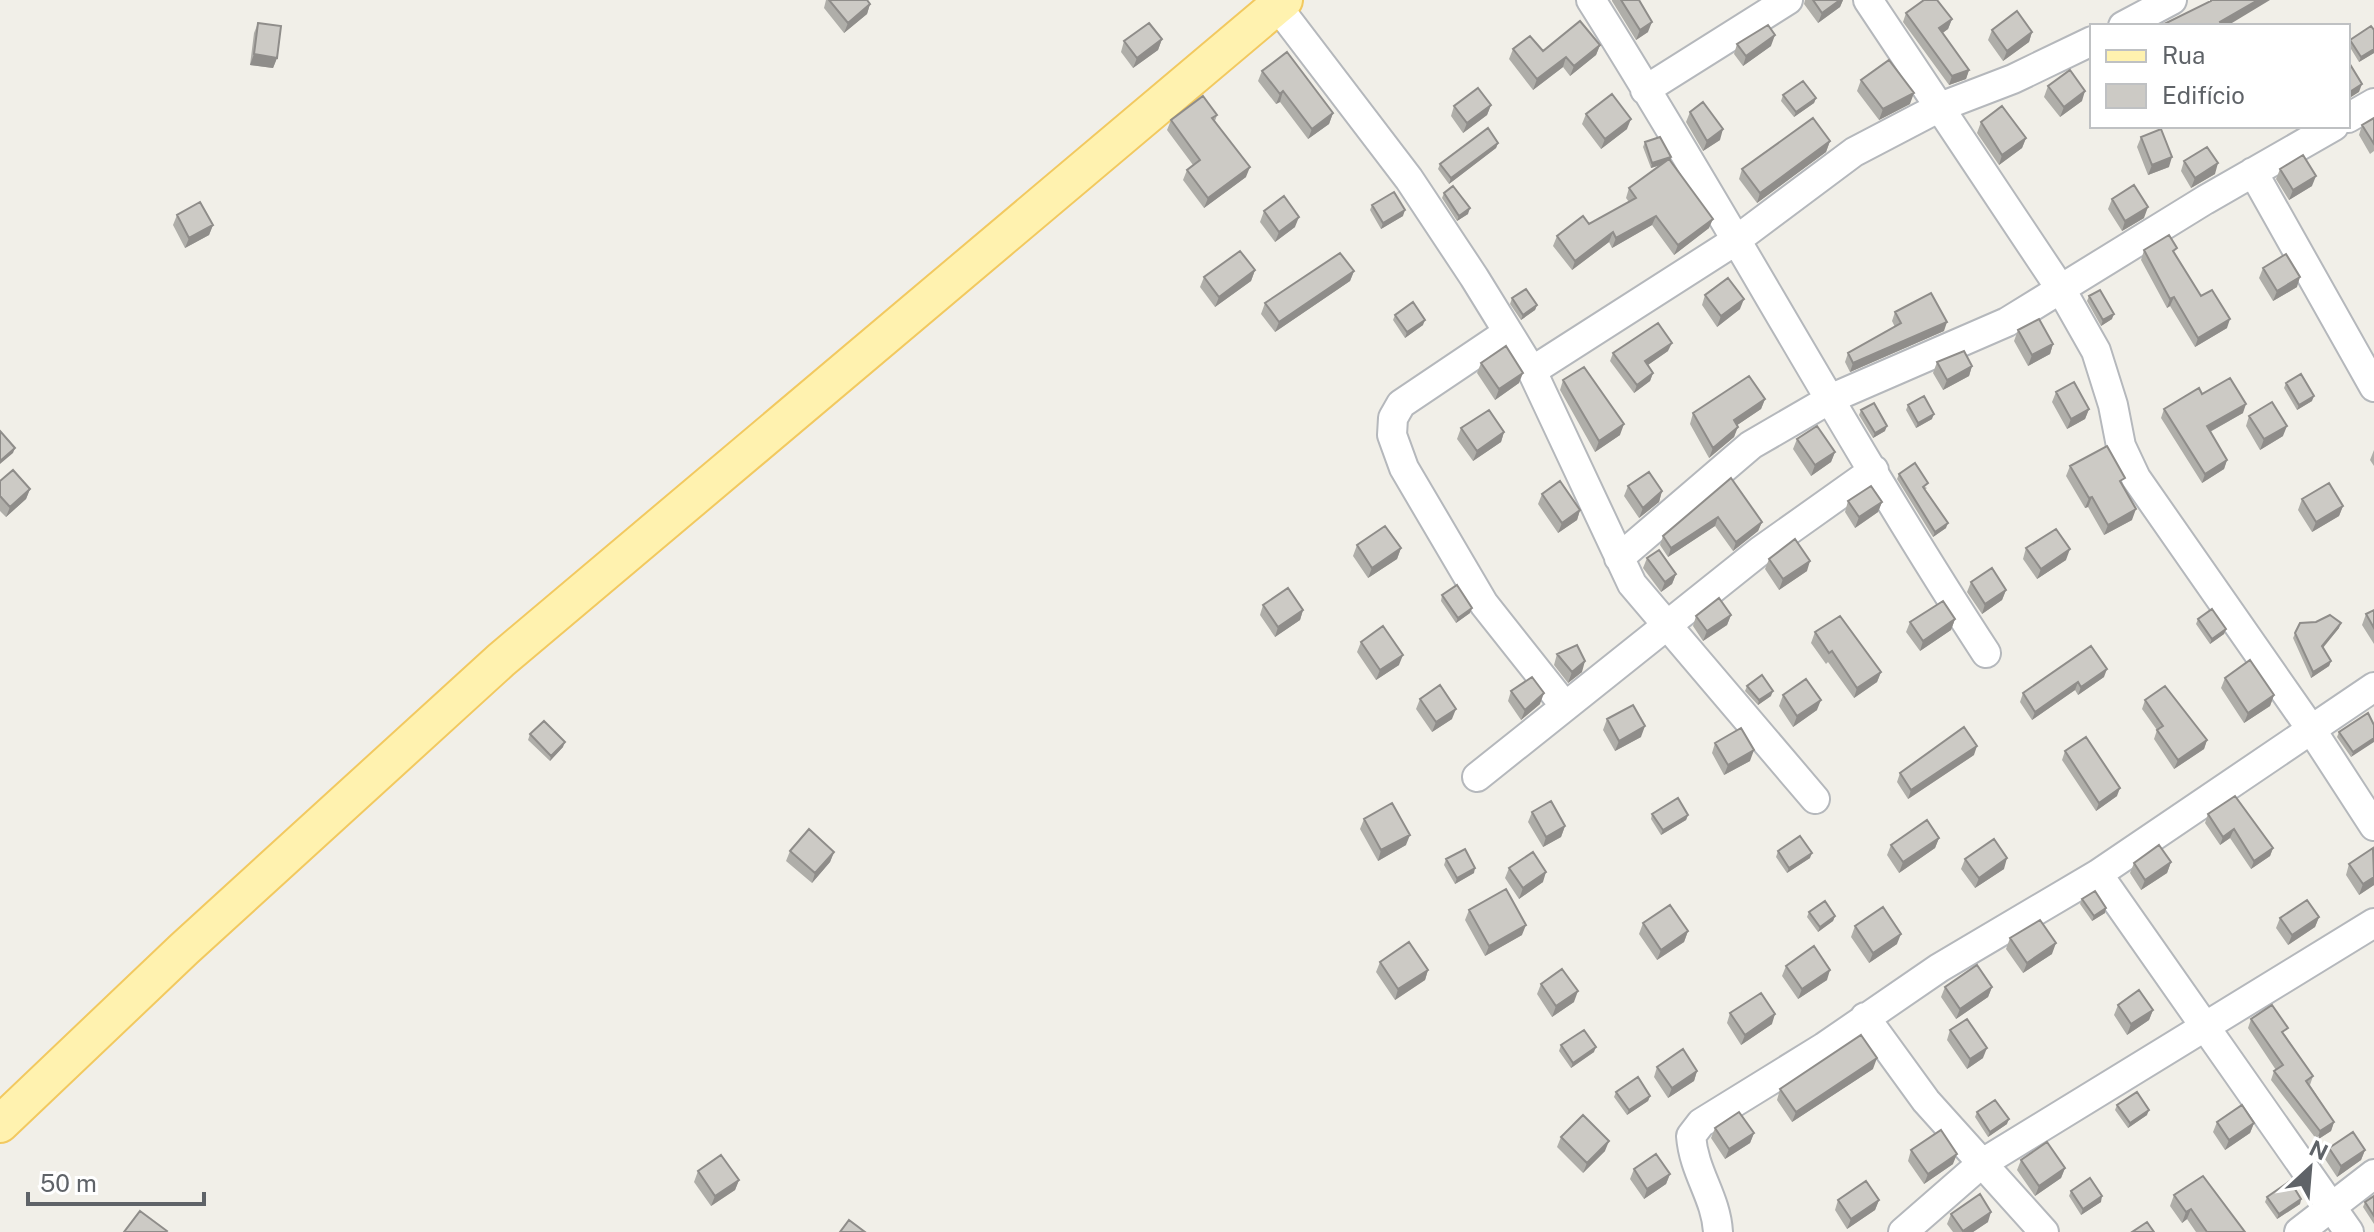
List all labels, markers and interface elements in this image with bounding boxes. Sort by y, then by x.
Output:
legend [2090,24,2350,128]
text: Rua [2162,41,2205,69]
text: Edifício [2162,81,2245,109]
north arrow [2270,1128,2350,1208]
text: N [2305,1135,2332,1165]
scale bar [28,1156,204,1206]
text: 50 m [40,1169,97,1197]

